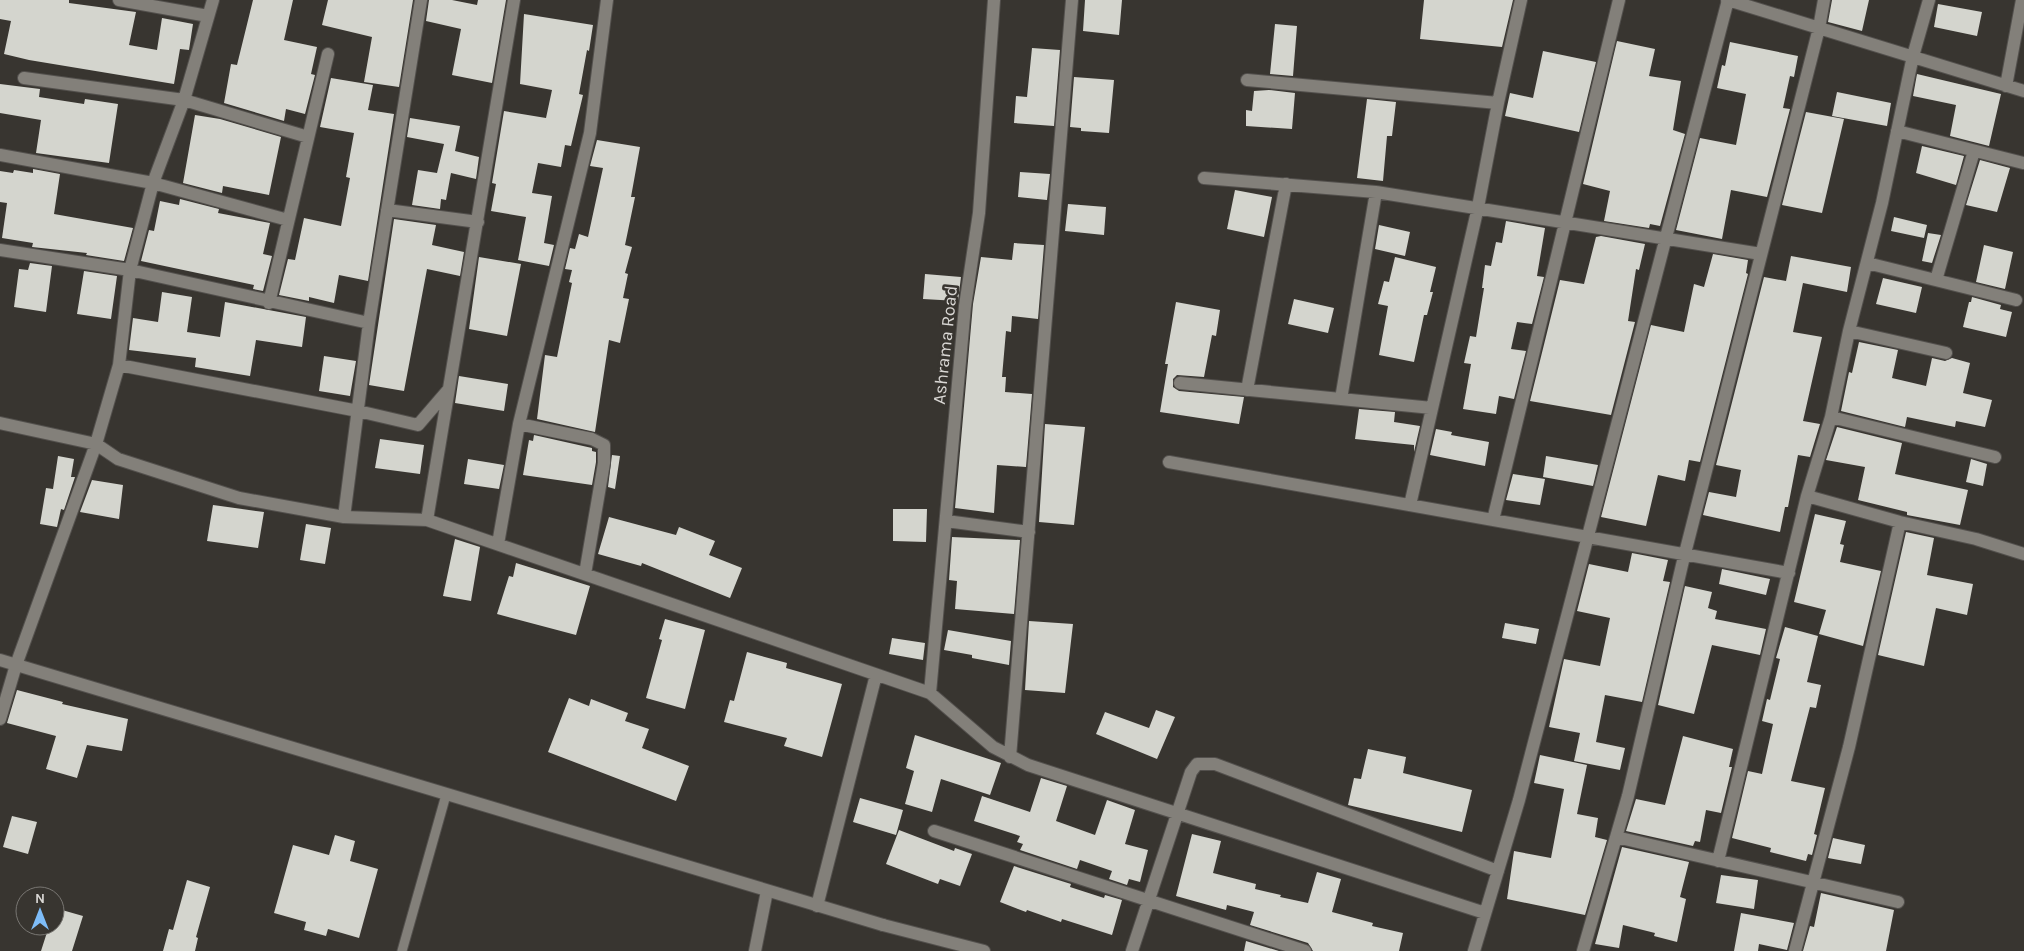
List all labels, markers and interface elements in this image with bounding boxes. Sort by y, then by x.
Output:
street label: Ashrama Road [928,284,962,406]
north arrow [15,886,65,936]
text: N [35,890,45,907]

